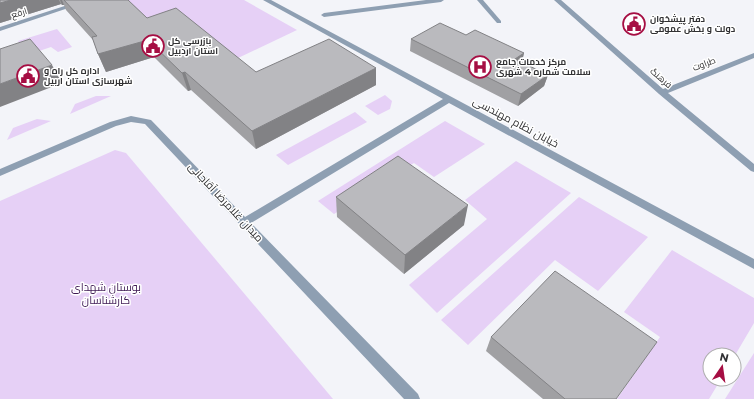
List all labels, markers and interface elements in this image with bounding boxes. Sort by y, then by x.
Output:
street label: ارفع [10,5,28,21]
public building icon: دفتر پیشخوان دولت و بخش عمومی [621,11,647,37]
place label: دفتر پیشخوان دولت و بخش عمومی [650,13,736,35]
public building icon: بازرسی کل استان اردبیل [140,33,166,59]
place label: بازرسی کل استان اردبیل [168,35,218,57]
hospital icon: مرکز خدمات جامع سلامت شماره 4 شهری [467,54,493,80]
street label: طراوت [691,54,717,73]
place label: مرکز خدمات جامع سلامت شماره 4 شهری [496,56,591,78]
public building icon: اداره کل راه و شهرسازی استان اربیل [15,63,41,89]
place label: اداره کل راه و شهرسازی استان اربیل [44,65,132,87]
street label: فرهنگ [648,65,674,90]
street label: خیابان نظام مهندسی [470,93,561,151]
street label: میدان غلامرضا آقاجانی [186,159,266,245]
park label: بوستان شهدای کارشناسان [71,280,141,307]
north arrow [702,347,742,387]
text: N [718,349,730,365]

